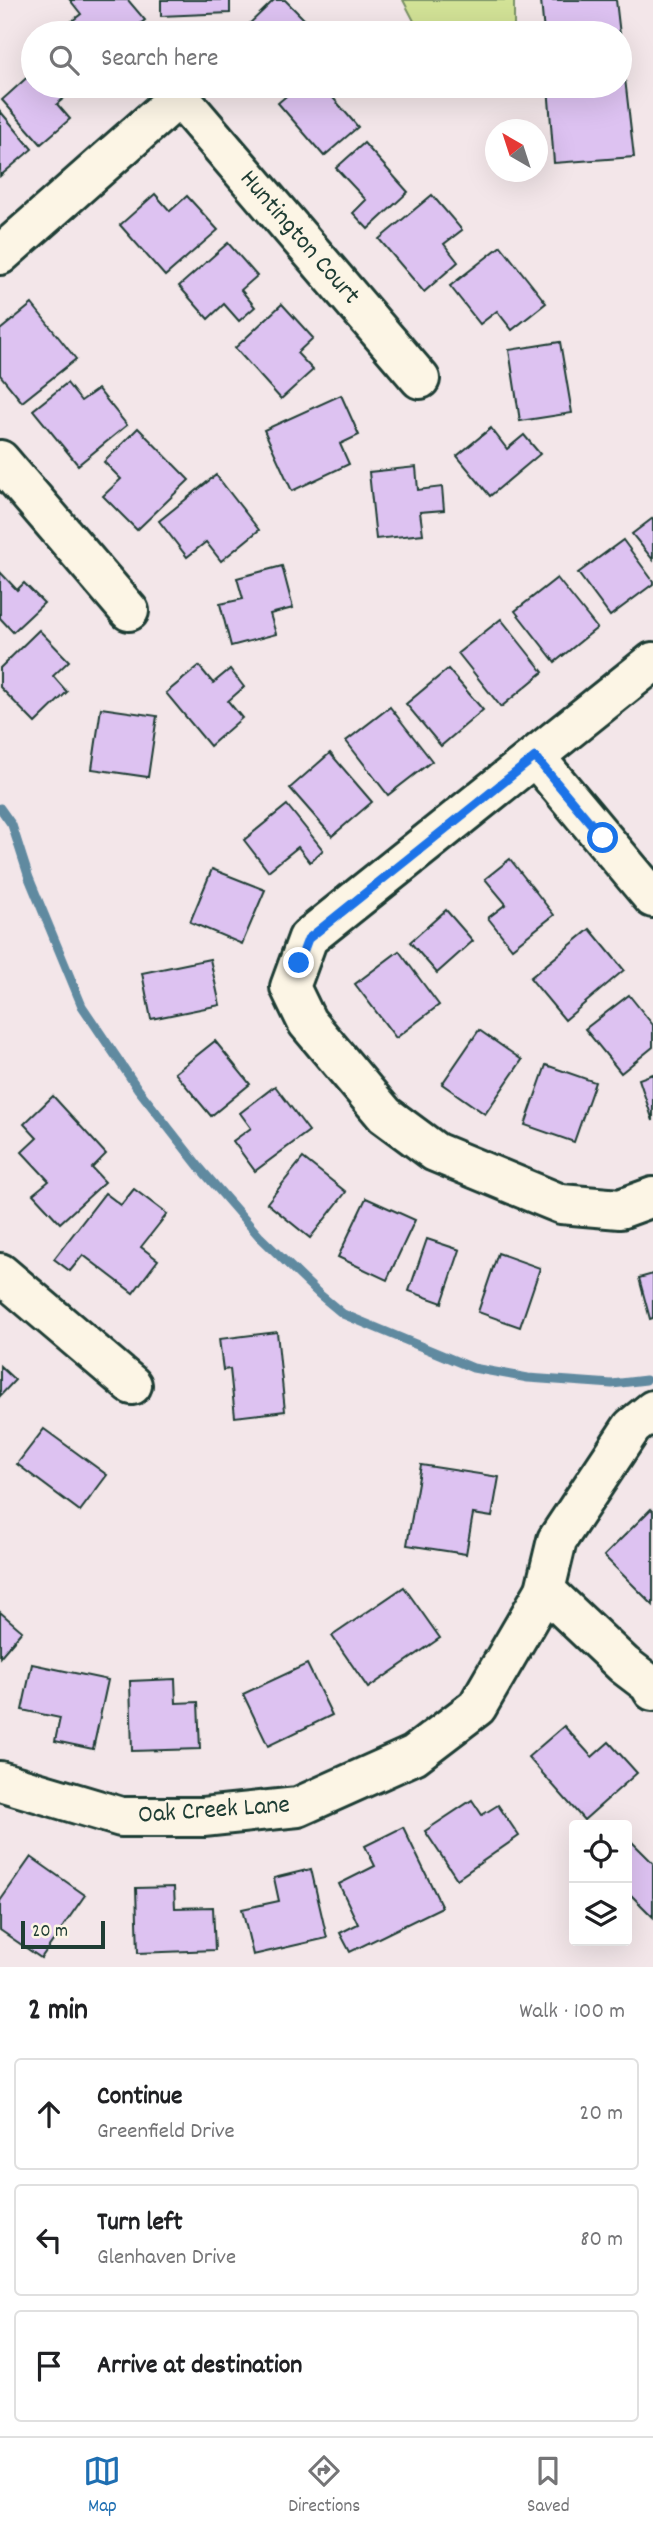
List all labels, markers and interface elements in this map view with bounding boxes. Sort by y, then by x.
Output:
search box [21,21,632,98]
icon: search [45,41,83,79]
text: Search here [101,41,219,78]
north arrow [485,119,548,182]
street label: Huntington Court [230,162,368,314]
route start [587,822,618,853]
route end [283,947,314,978]
street label: Oak Creek Lane [137,1787,291,1835]
map controls [569,1820,632,1946]
button: locate [569,1820,632,1883]
button: layers [569,1883,632,1946]
scale bar [21,1918,105,1950]
text: 20 m [32,1919,68,1946]
text: 2 min [28,1991,88,2034]
text: Walk · 100 m [519,1996,625,2029]
text: Continue [97,2079,182,2116]
icon: ahead [30,2095,68,2133]
text: 20 m [579,2098,623,2131]
text: Greenfield Drive [97,2116,235,2149]
text: Turn left [97,2205,183,2242]
icon: left [30,2221,68,2259]
text: 80 m [580,2224,623,2257]
text: Glenhaven Drive [97,2242,236,2275]
icon: arrive [30,2347,68,2385]
text: Arrive at destination [97,2348,302,2385]
tab: Map [83,2452,121,2521]
tab: Directions [288,2452,360,2521]
tab: Saved [527,2452,570,2521]

